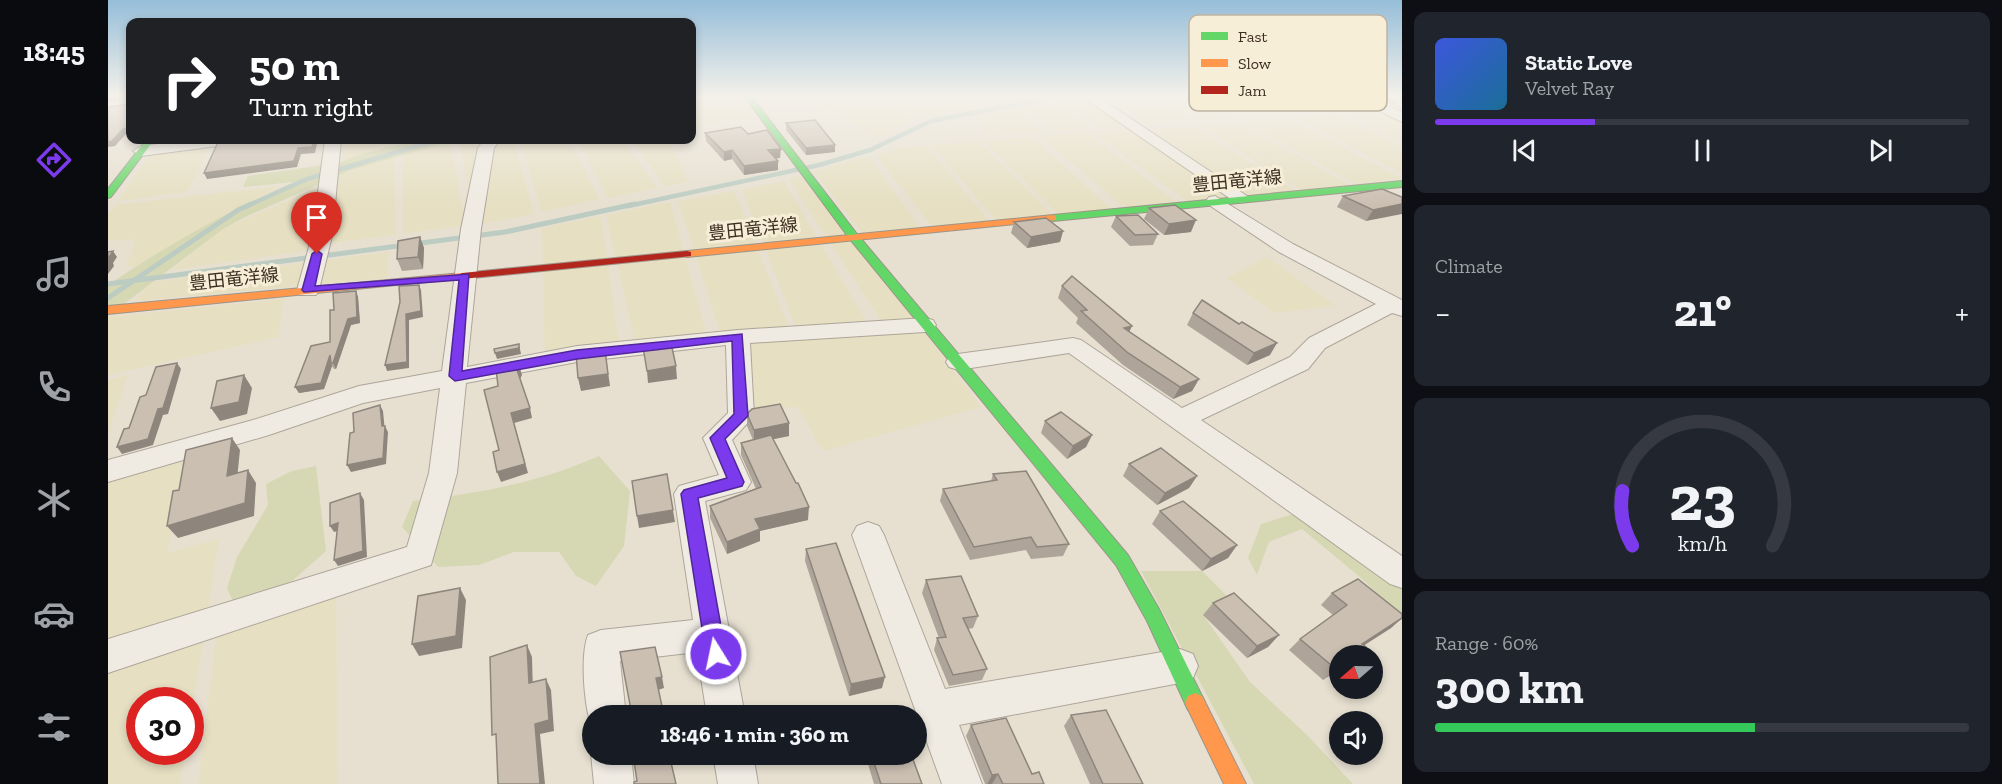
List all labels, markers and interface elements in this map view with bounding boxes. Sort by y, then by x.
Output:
legend [1189,15,1387,111]
text: Fast [1238,27,1267,46]
text: 18:45 [23,36,85,68]
text: 50 m [249,40,340,91]
icon: right [150,42,228,120]
text: Static Love [1525,49,1632,76]
text: Slow [1238,54,1272,73]
text: Velvet Ray [1525,76,1614,100]
text: Jam [1238,81,1267,100]
text: Turn right [249,91,373,123]
icon: previous [1508,134,1541,167]
icon: pause [1686,134,1719,167]
icon: next [1864,134,1897,167]
icon: directions [33,139,75,181]
street label: 豊田竜洋線 [1191,165,1283,197]
pin [291,192,342,254]
icon: arrive [300,201,333,234]
street label: 豊田竜洋線 [707,213,799,245]
icon: music [33,253,75,295]
text: Climate [1435,254,1503,278]
street label: 豊田竜洋線 [188,263,280,295]
text: 21° [1674,284,1732,338]
text: − [1435,293,1450,332]
text: + [1955,293,1969,332]
icon: phone [33,366,75,408]
text: 23 [1669,461,1735,536]
icon: climate [33,479,75,521]
text: km/h [1678,531,1726,556]
icon: car [33,593,75,635]
position arrow [684,622,748,686]
text: Range · 60% [1435,631,1538,655]
north arrow [1329,645,1383,699]
map controls [1329,645,1383,765]
text: 300 km [1435,661,1584,715]
speed limit sign: 30 [126,687,204,765]
icon: filters [33,706,75,748]
button: sound [1329,711,1383,765]
text: 18:46 · 1 min · 360 m [660,721,849,748]

